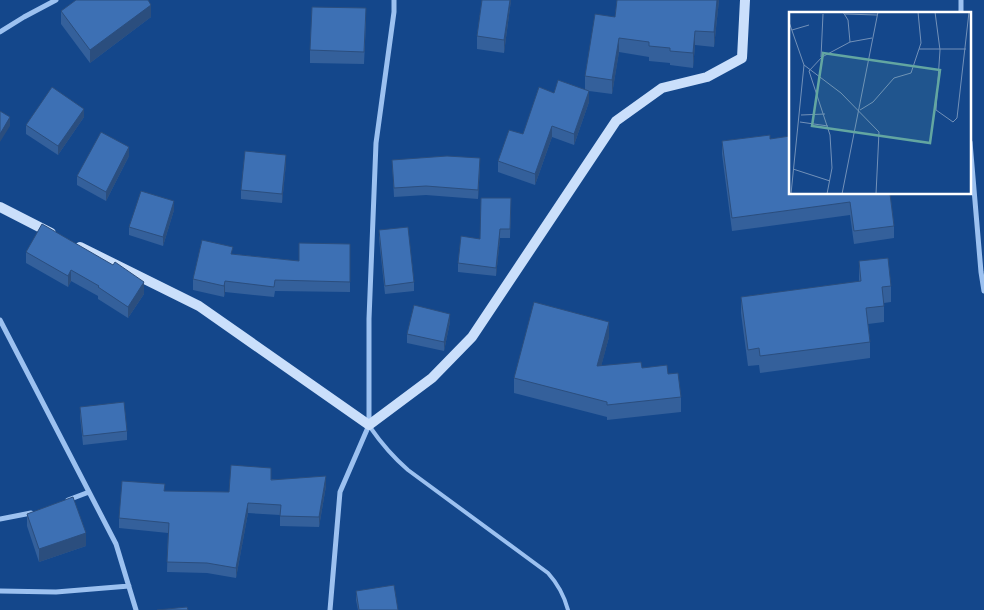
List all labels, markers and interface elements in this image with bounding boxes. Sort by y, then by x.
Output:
inset map [789,12,972,195]

